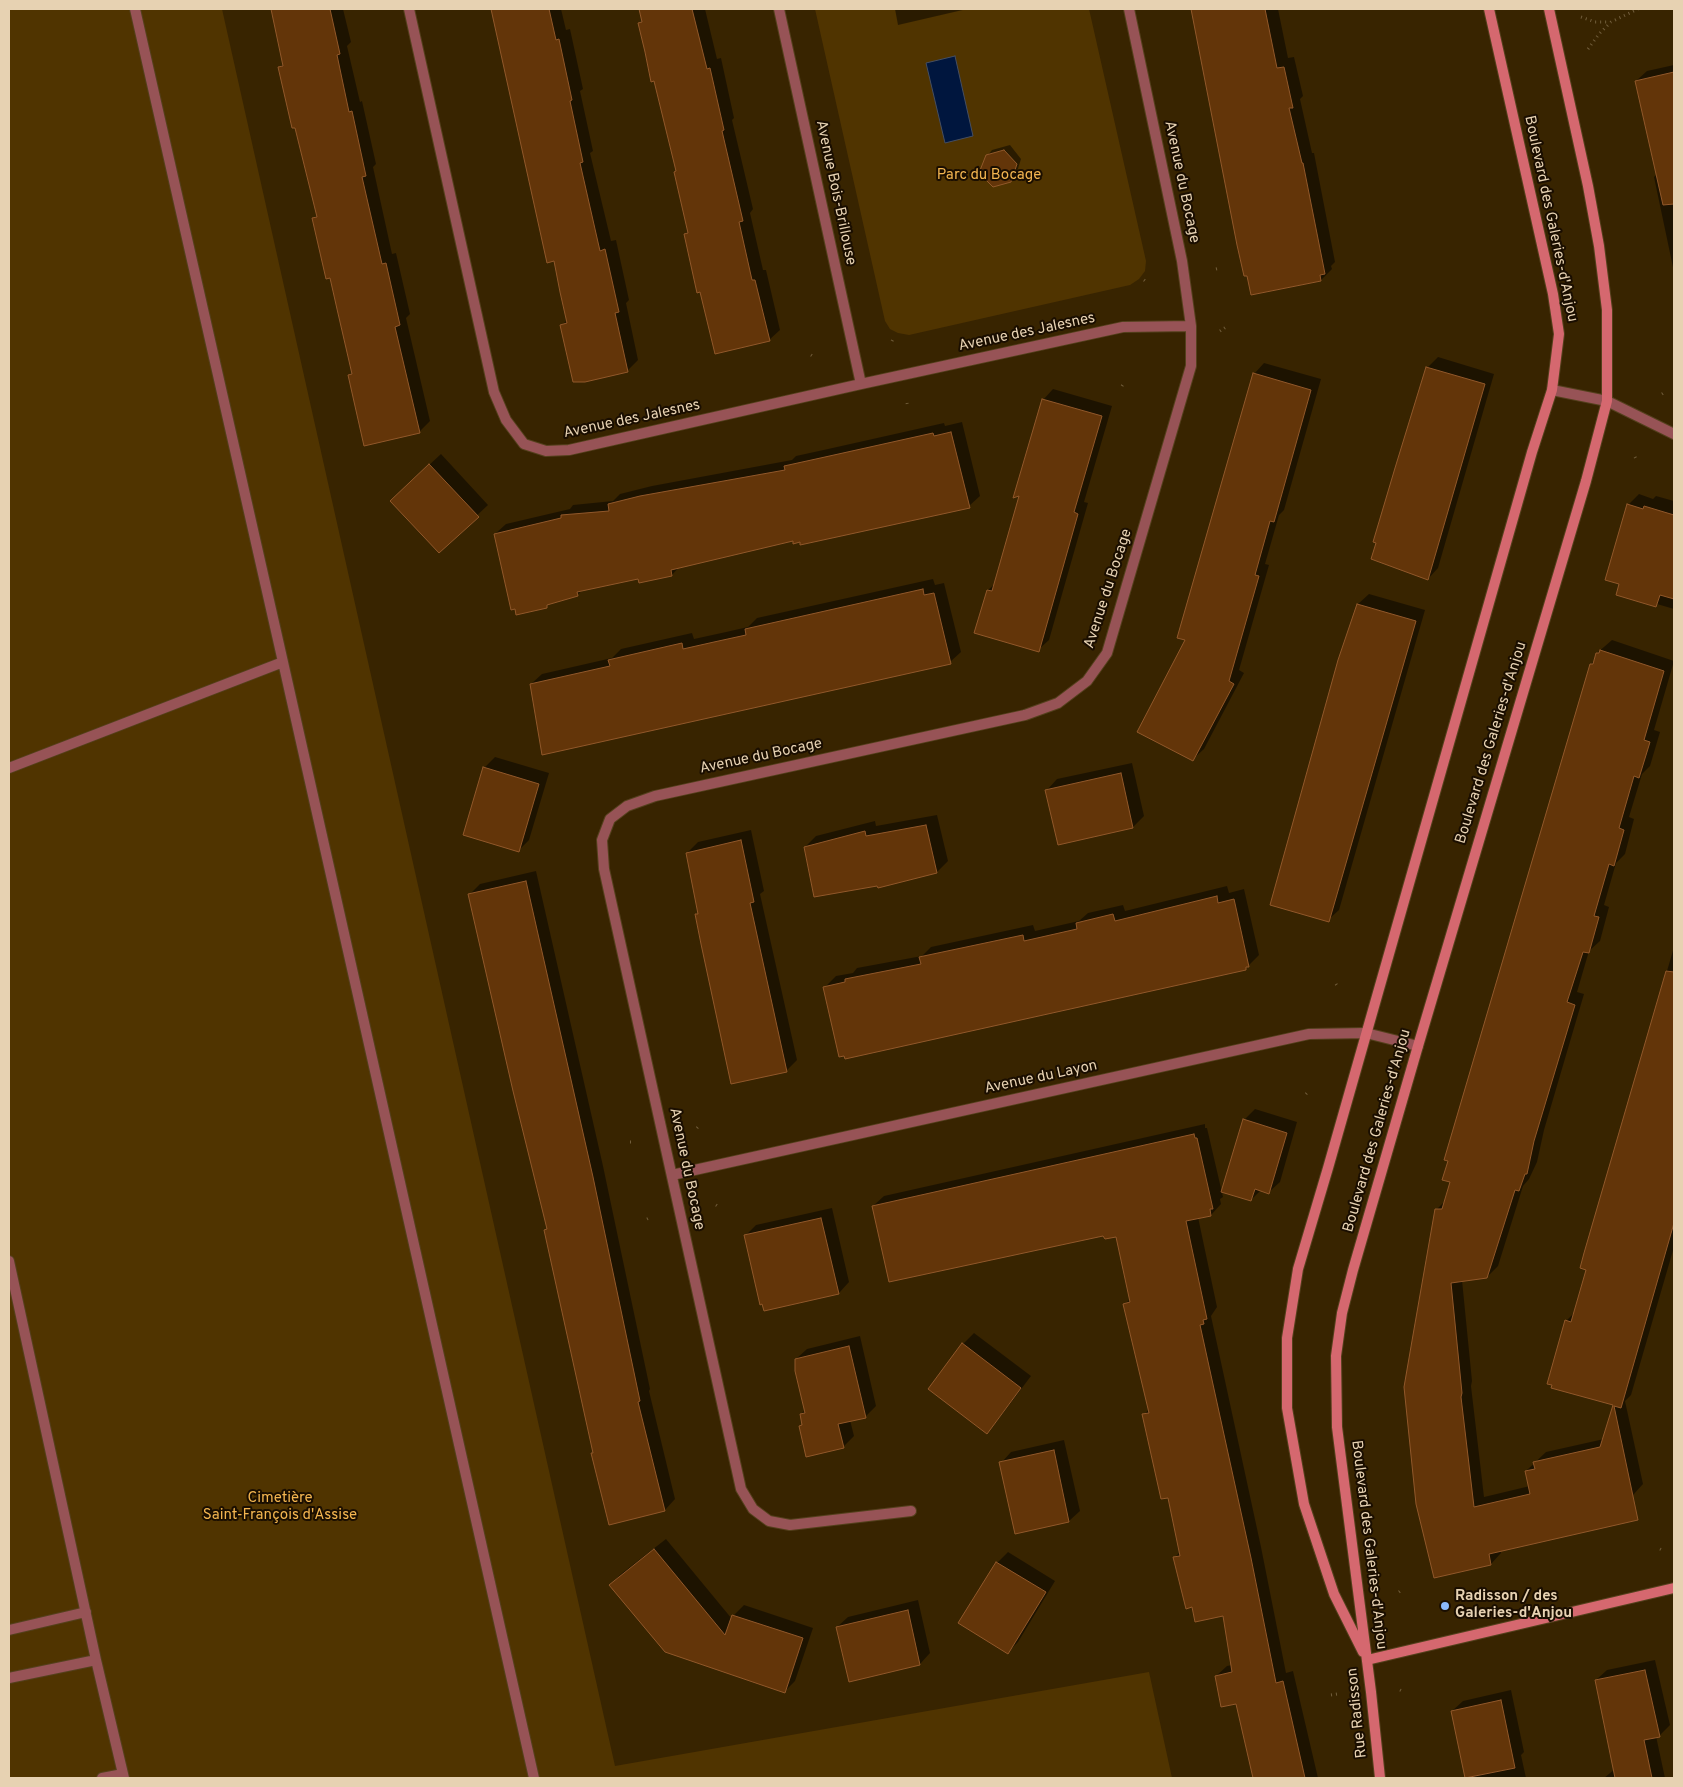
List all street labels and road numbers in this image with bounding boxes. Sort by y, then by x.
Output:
street label: Boulevard des Galeries-d'Anjou [1519,114,1581,324]
street label: Avenue Bois-Brillouse [811,119,859,267]
street label: Avenue du Bocage [1159,119,1203,245]
street label: Avenue des Jalesnes [957,310,1097,356]
street label: Avenue des Jalesnes [562,397,702,443]
street label: Avenue du Bocage [1081,527,1137,651]
street label: Boulevard des Galeries-d'Anjou [1453,640,1531,846]
street label: Avenue du Bocage [698,735,824,779]
street label: Boulevard des Galeries-d'Anjou [1340,1027,1416,1235]
street label: Avenue du Layon [983,1057,1099,1099]
street label: Avenue du Bocage [664,1106,708,1232]
street label: Boulevard des Galeries-d'Anjou [1346,1439,1390,1651]
street label: Rue Radisson [1344,1667,1372,1759]

